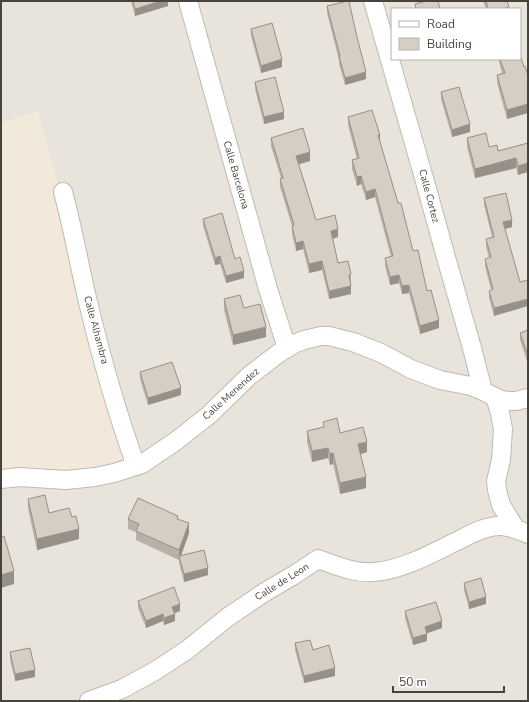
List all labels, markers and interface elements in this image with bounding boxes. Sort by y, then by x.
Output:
legend [391,8,521,60]
text: Road [427,16,455,32]
text: Building [427,36,472,52]
street label: Calle Barcelona [220,139,252,211]
street label: Calle Cortez [415,168,443,225]
street label: Calle Alhambra [80,294,112,366]
street label: Calle Menendez [200,364,263,423]
street label: Calle de Leon [252,560,312,604]
scale bar [393,668,504,694]
text: 50 m [399,674,427,690]

